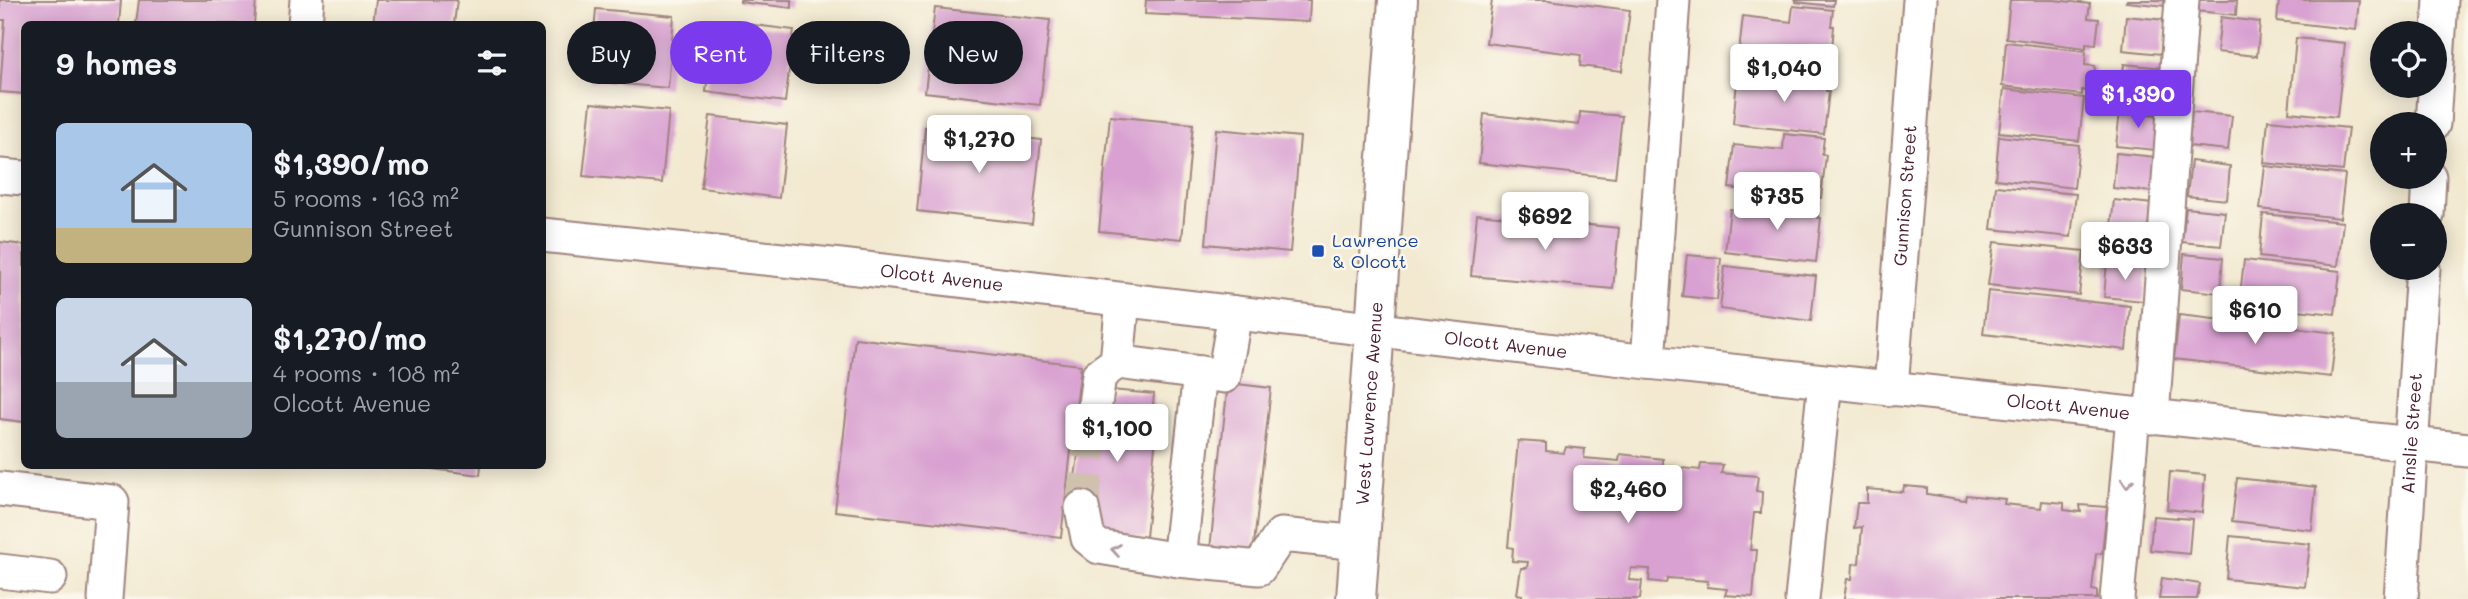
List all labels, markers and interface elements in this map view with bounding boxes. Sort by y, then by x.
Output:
chip: Buy [567,21,656,84]
chip: Rent [670,21,772,84]
chip: Filters [786,21,910,84]
chip: New [924,21,1023,84]
map controls [2370,21,2447,280]
button: locate [2370,21,2447,98]
text: 9 homes [56,43,177,83]
icon: filters [473,44,511,82]
pin: $1,040 [1727,44,1841,104]
text: $1,040 [1746,52,1822,82]
pin: $1,390 [2081,71,2195,130]
text: $1,390 [2101,78,2175,108]
button: + [2370,112,2447,189]
pin: $1,270 [922,116,1036,175]
text: $1,270 [943,123,1015,153]
street label: Gunnison Street [1887,124,1922,267]
text: $1,390/mo [273,143,429,183]
icon: home [112,151,196,235]
pin: $735 [1736,173,1818,232]
text: $735 [1750,180,1804,210]
text: 5 rooms · 163 m² [273,183,459,213]
pin: $692 [1504,192,1586,252]
text: $692 [1518,200,1572,230]
button: − [2370,203,2447,280]
text: Gunnison Street [273,213,453,243]
pin: $633 [2084,222,2166,282]
place label: Lawrence & Olcott [1332,228,1419,273]
text: $633 [2097,230,2153,260]
marker: Lawrence & Olcott [1310,243,1326,259]
street label: Olcott Avenue [879,258,1005,296]
pin: $610 [2214,286,2296,346]
text: $610 [2228,294,2282,324]
street label: West Lawrence Avenue [1350,301,1388,506]
text: $1,270/mo [273,318,426,358]
street label: Olcott Avenue [1443,325,1569,363]
icon: home [112,326,196,410]
text: 4 rooms · 108 m² [273,358,460,388]
street label: Ainslie Street [2395,372,2427,494]
text: Olcott Avenue [273,388,431,418]
street label: Olcott Avenue [2005,388,2131,425]
pin: $1,100 [1060,405,1174,464]
text: $1,100 [1081,412,1153,442]
pin: $2,460 [1571,466,1685,525]
text: $2,460 [1589,473,1667,503]
one-way arrow [2120,477,2135,488]
one-way arrow [1111,543,1122,558]

